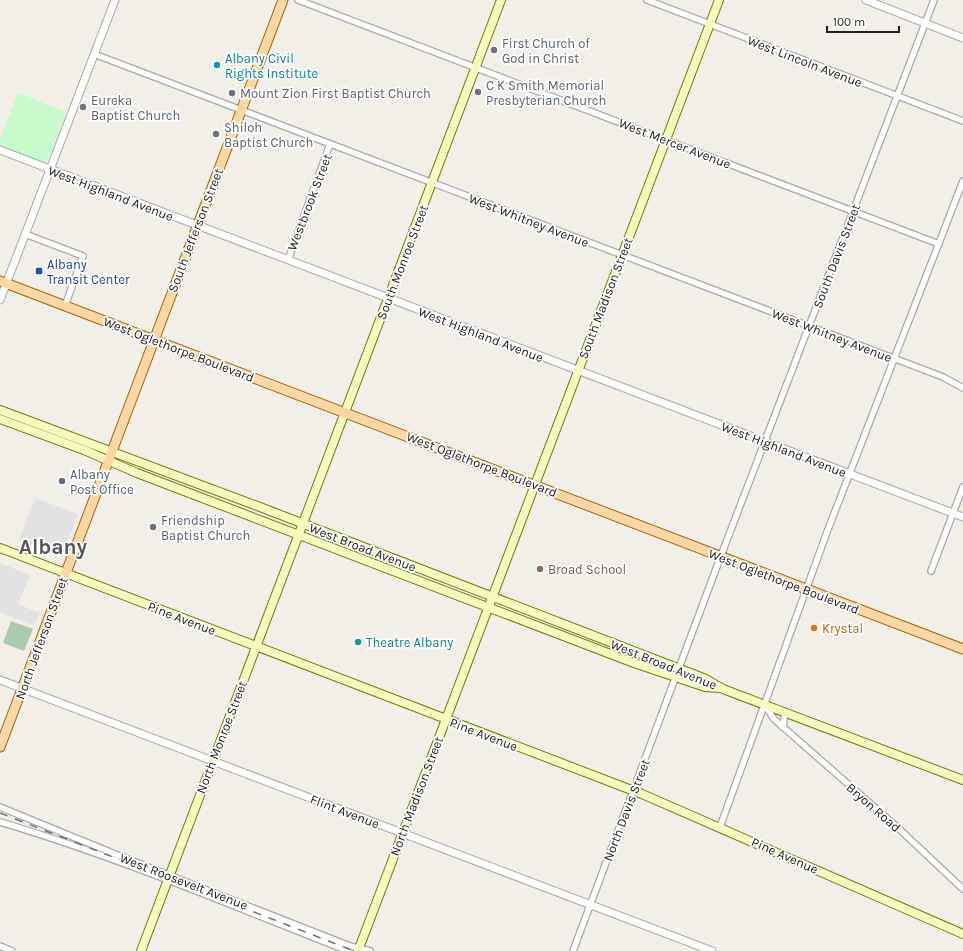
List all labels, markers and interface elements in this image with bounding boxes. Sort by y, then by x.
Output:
scale bar [827,8,899,34]
text: 100 m [833,15,865,29]
street label: West Lincoln Avenue [745,33,865,90]
place label: First Church of God in Christ [502,36,590,66]
marker: First Church of God in Christ [489,45,499,55]
place label: Albany Civil Rights Institute [225,51,319,81]
marker: Albany Civil Rights Institute [212,60,222,70]
place label: C K Smith Memorial Presbyterian Church [486,78,606,108]
place label: Mount Zion First Baptist Church [240,86,431,101]
marker: C K Smith Memorial Presbyterian Church [473,87,483,97]
marker: Mount Zion First Baptist Church [227,88,237,98]
place label: Eureka Baptist Church [91,93,180,123]
marker: Eureka Baptist Church [78,102,88,112]
street label: West Mercer Avenue [617,115,733,172]
place label: Shiloh Baptist Church [224,120,313,150]
marker: Shiloh Baptist Church [211,129,221,139]
street label: Westbrook Street [284,152,335,253]
street label: West Highland Avenue [46,163,176,224]
street label: South Jefferson Street [165,166,226,294]
street label: West Whitney Avenue [467,191,591,250]
street label: South Davis Street [810,202,863,310]
street label: South Monroe Street [374,203,431,322]
street label: South Madison Street [575,235,636,361]
place label: Albany Transit Center [47,257,130,287]
marker: Albany Transit Center [34,266,44,276]
street label: West Highland Avenue [416,304,546,365]
street label: West Whitney Avenue [770,306,894,365]
street label: West Oglethorpe Boulevard [101,314,256,385]
street label: West Highland Avenue [719,419,849,480]
street label: West Oglethorpe Boulevard [404,429,559,500]
place label: Albany Post Office [70,467,134,497]
marker: Albany Post Office [57,476,67,486]
place label: Friendship Baptist Church [161,513,250,543]
street label: West Broad Avenue [307,520,419,575]
marker: Friendship Baptist Church [148,522,158,532]
district label: Albany [19,535,88,559]
street label: West Oglethorpe Boulevard [706,546,861,617]
place label: Broad School [548,562,626,577]
marker: Broad School [535,564,545,574]
street label: North Jefferson Street [12,575,71,701]
street label: Pine Avenue [146,599,218,638]
place label: Krystal [822,621,863,636]
marker: Krystal [809,623,819,633]
place label: Theatre Albany [366,635,453,650]
street label: West Broad Avenue [608,636,719,693]
marker: Theatre Albany [353,637,363,647]
street label: North Monroe Street [193,678,250,796]
street label: Pine Avenue [448,715,520,754]
street label: North Madison Street [387,734,446,858]
street label: North Davis Street [600,757,653,863]
street label: Bryon Road [844,780,904,835]
street label: Flint Avenue [308,791,382,832]
street label: Pine Avenue [749,834,821,877]
street label: West Roosevelt Avenue [118,850,250,913]

